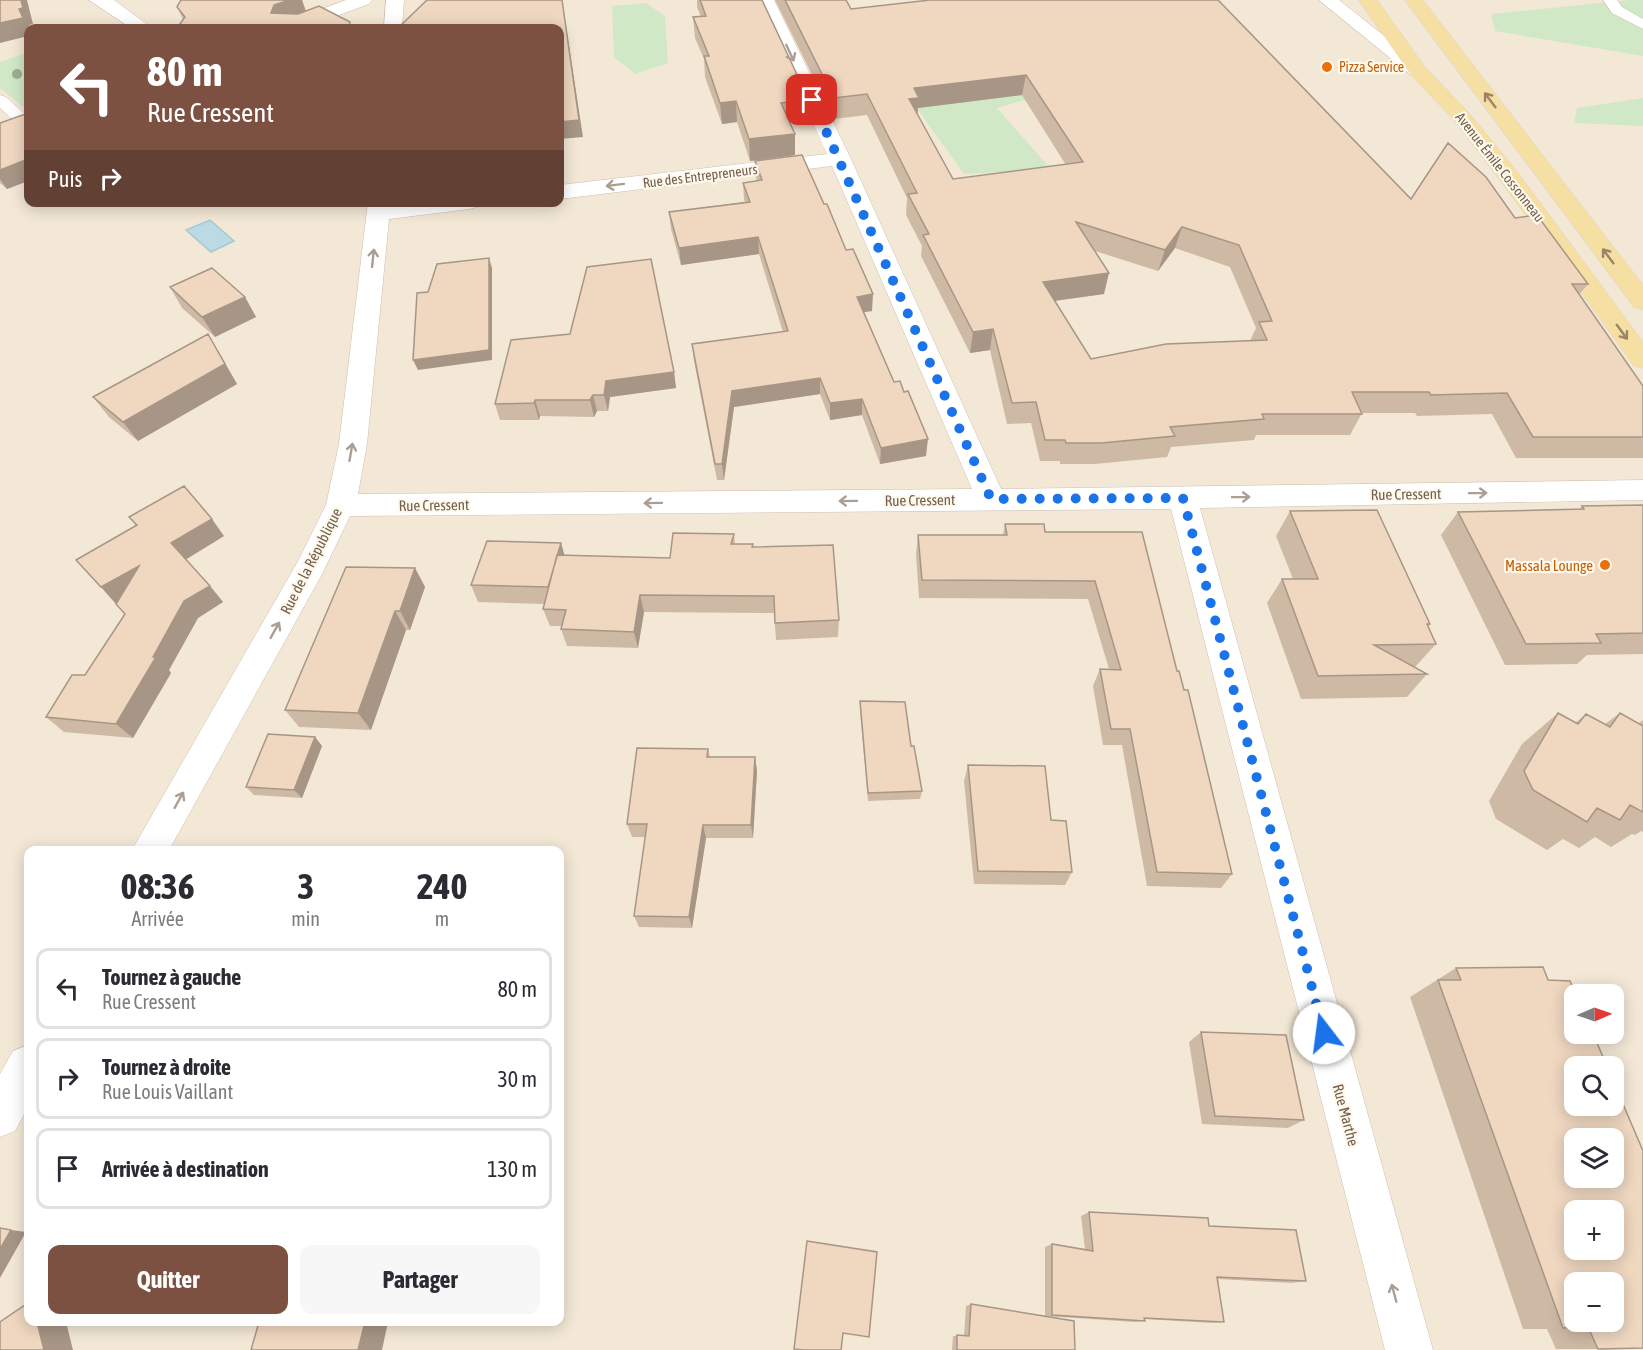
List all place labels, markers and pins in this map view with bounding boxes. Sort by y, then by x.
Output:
place label: Pizza Service [1339,59,1404,75]
marker: Pizza Service [1320,60,1334,74]
pin [786,74,837,125]
place label: Massala Lounge [1505,557,1593,574]
marker: Massala Lounge [1598,558,1612,572]

